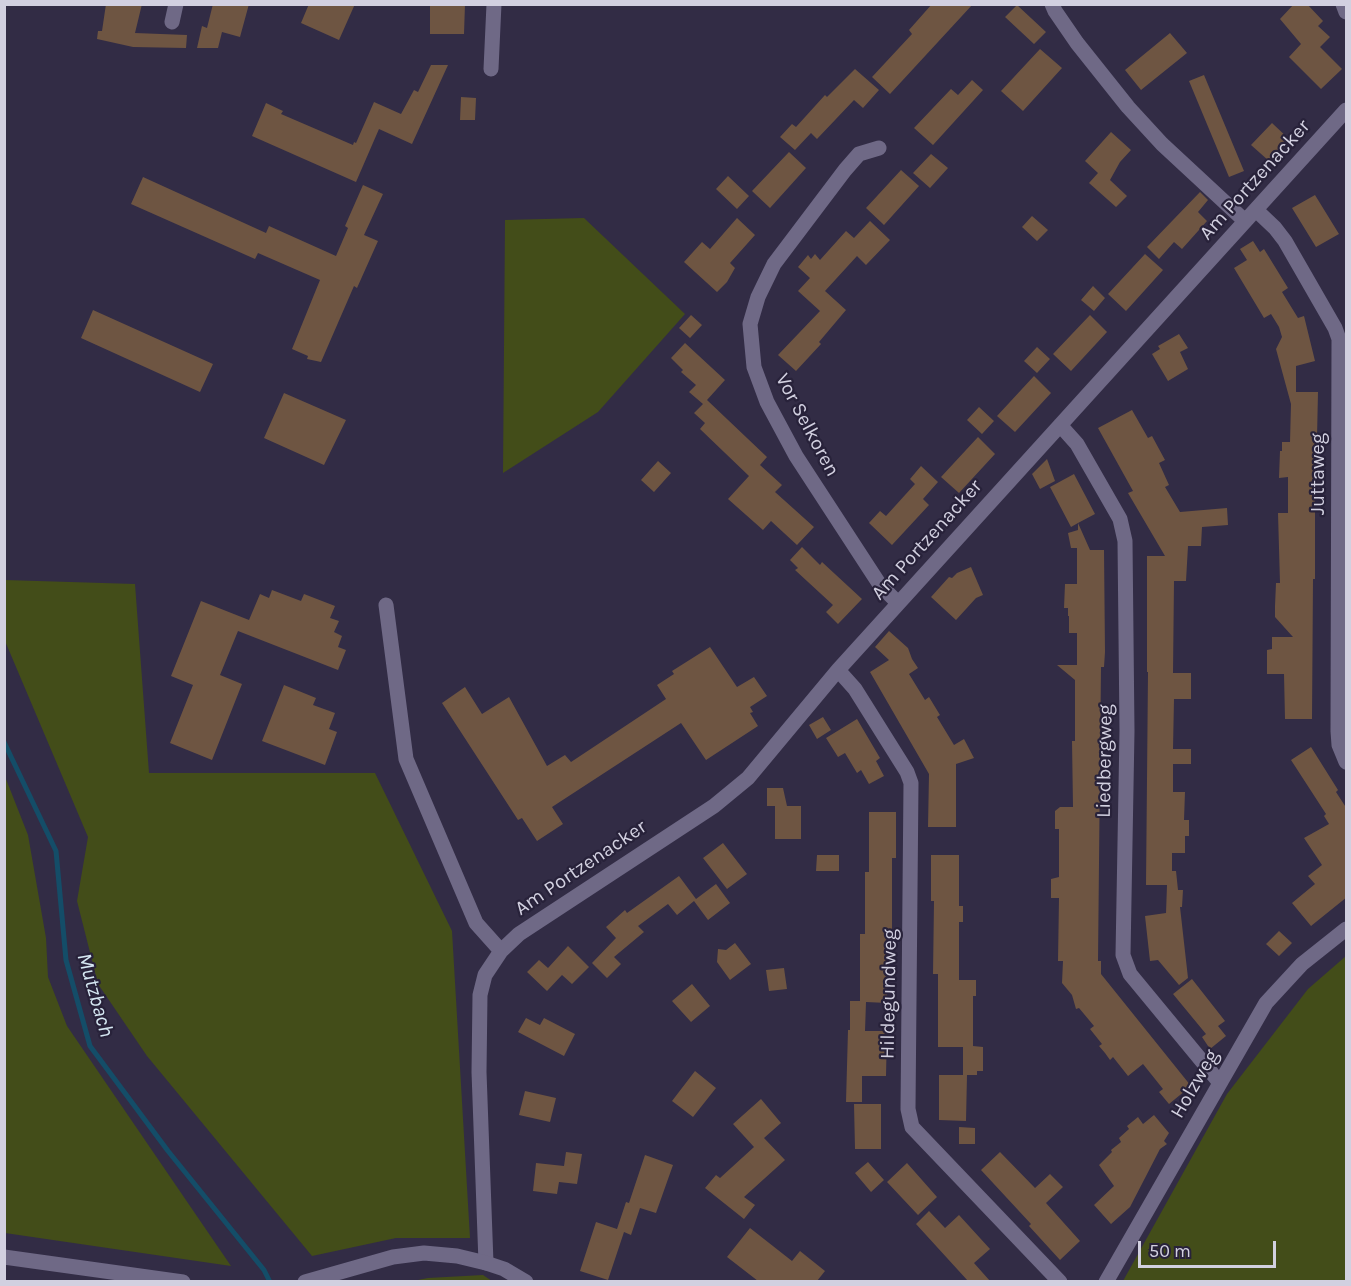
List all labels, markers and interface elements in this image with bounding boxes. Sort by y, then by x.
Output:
street label: Am Portzenacker [1195,115,1315,245]
street label: Vor Selkoren [770,369,844,481]
street label: Juttaweg [1306,433,1330,515]
street label: Am Portzenacker [867,475,987,605]
street label: Liedbergweg [1092,704,1118,818]
street label: Am Portzenacker [511,815,651,921]
street label: Hildegundweg [876,929,902,1059]
water label: Mutzbach [71,950,119,1040]
street label: Holzweg [1166,1045,1224,1123]
scale bar [1141,1229,1279,1267]
text: 50 m [1149,1240,1191,1262]

